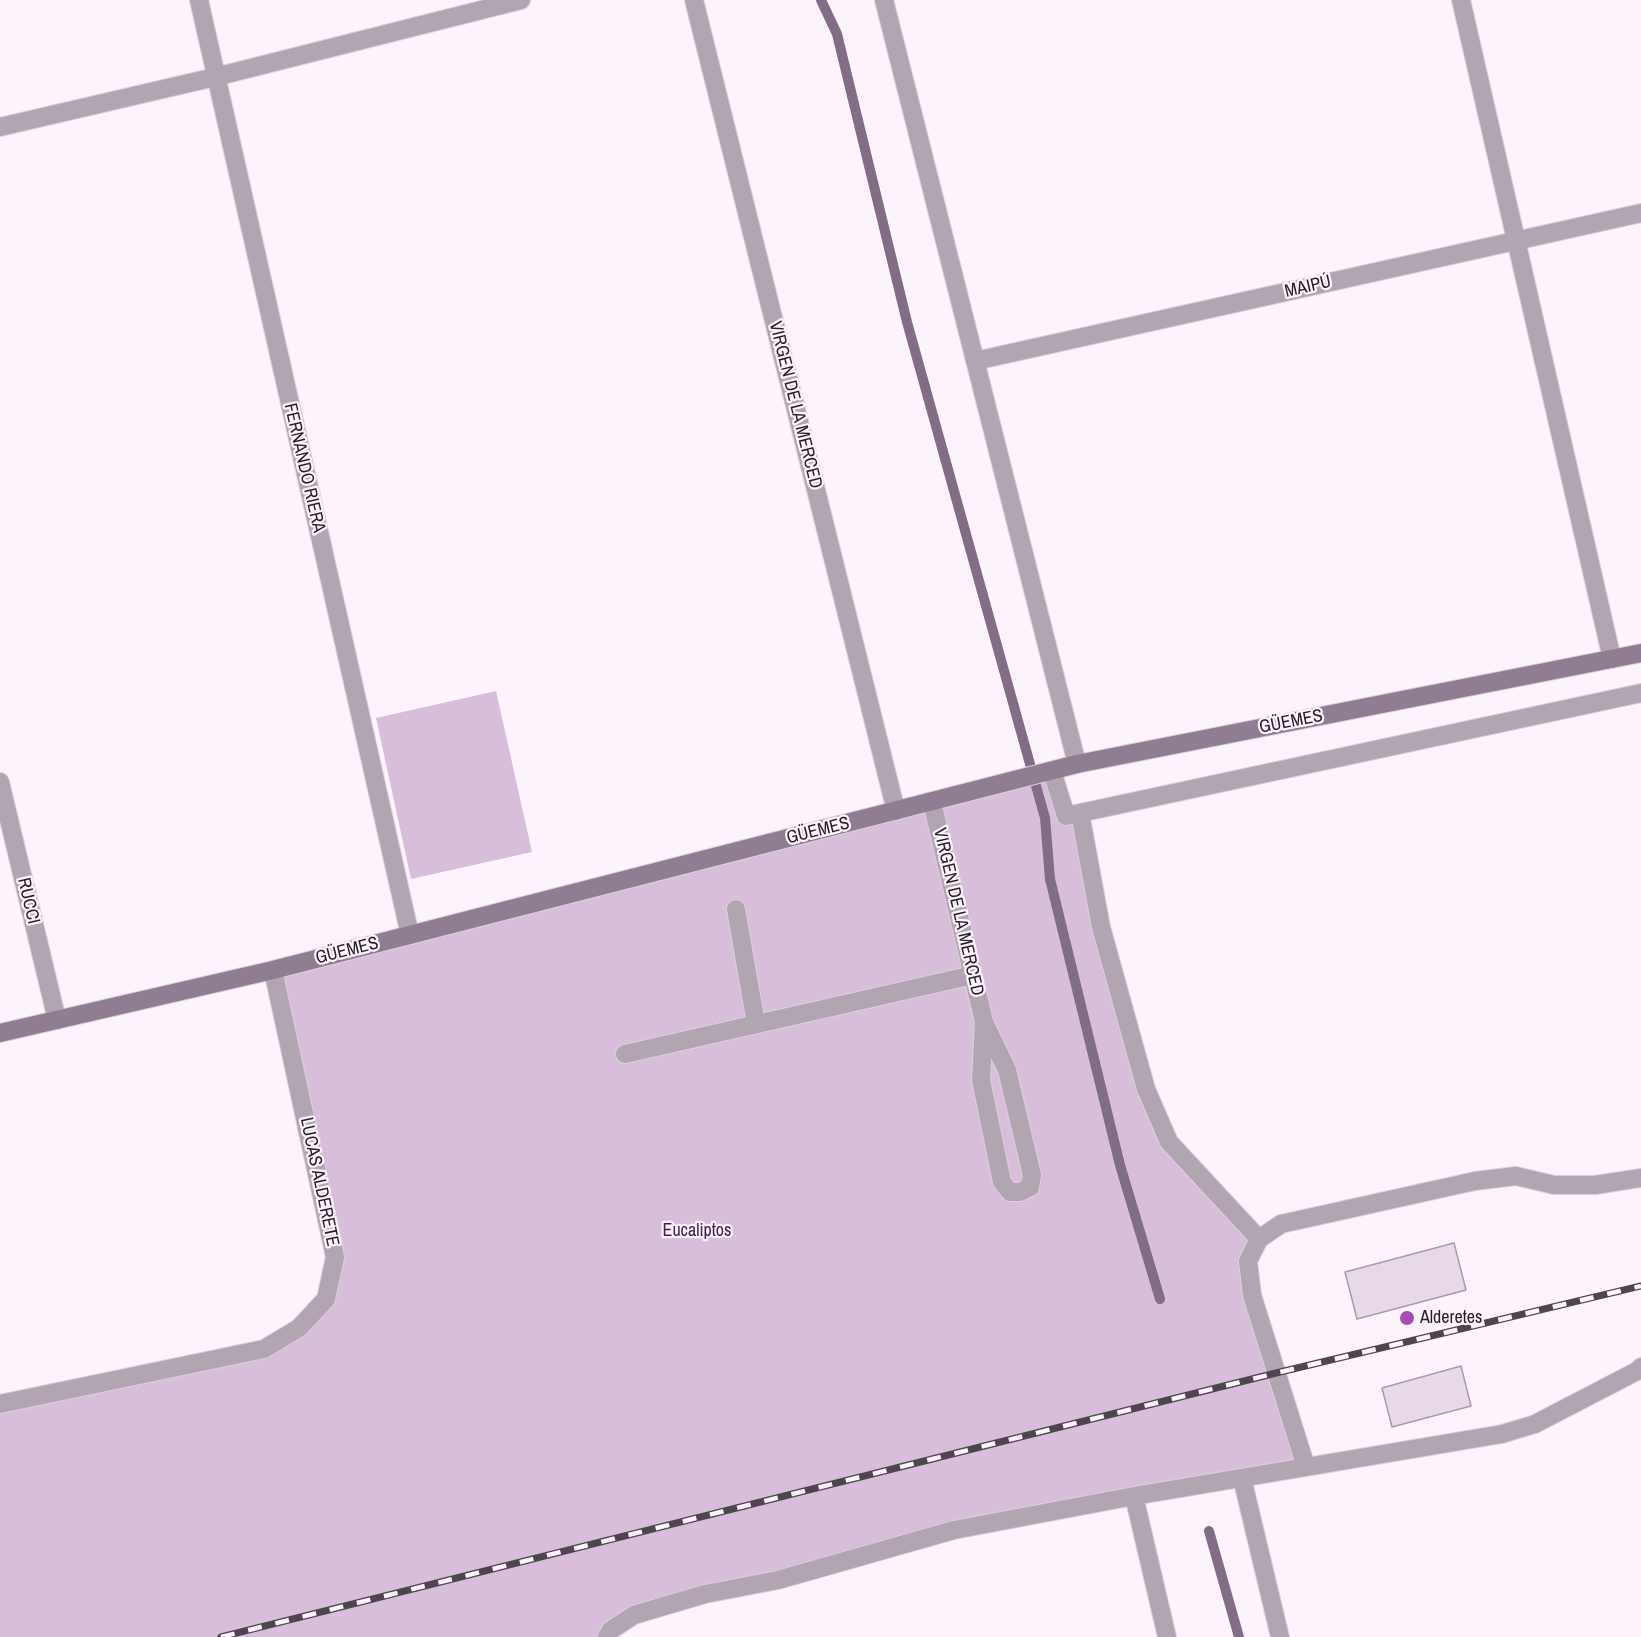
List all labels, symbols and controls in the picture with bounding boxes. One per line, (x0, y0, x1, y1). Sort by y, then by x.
street label: MAIPÚ (1283, 271, 1333, 303)
street label: VIRGEN DE LA MERCED (764, 319, 826, 491)
street label: FERNANDO RIERA (279, 401, 329, 535)
street label: GÜEMES (1258, 705, 1324, 739)
street label: GÜEMES (784, 813, 852, 849)
street label: VIRGEN DE LA MERCED (928, 826, 988, 998)
street label: RUCCI (12, 876, 44, 926)
street label: GÜEMES (313, 933, 381, 969)
street label: LUCAS ALDERETE (295, 1116, 343, 1248)
park label: Eucaliptos (663, 1220, 731, 1242)
place label: Alderetes (1420, 1307, 1482, 1329)
marker: Alderetes (1398, 1309, 1416, 1327)

